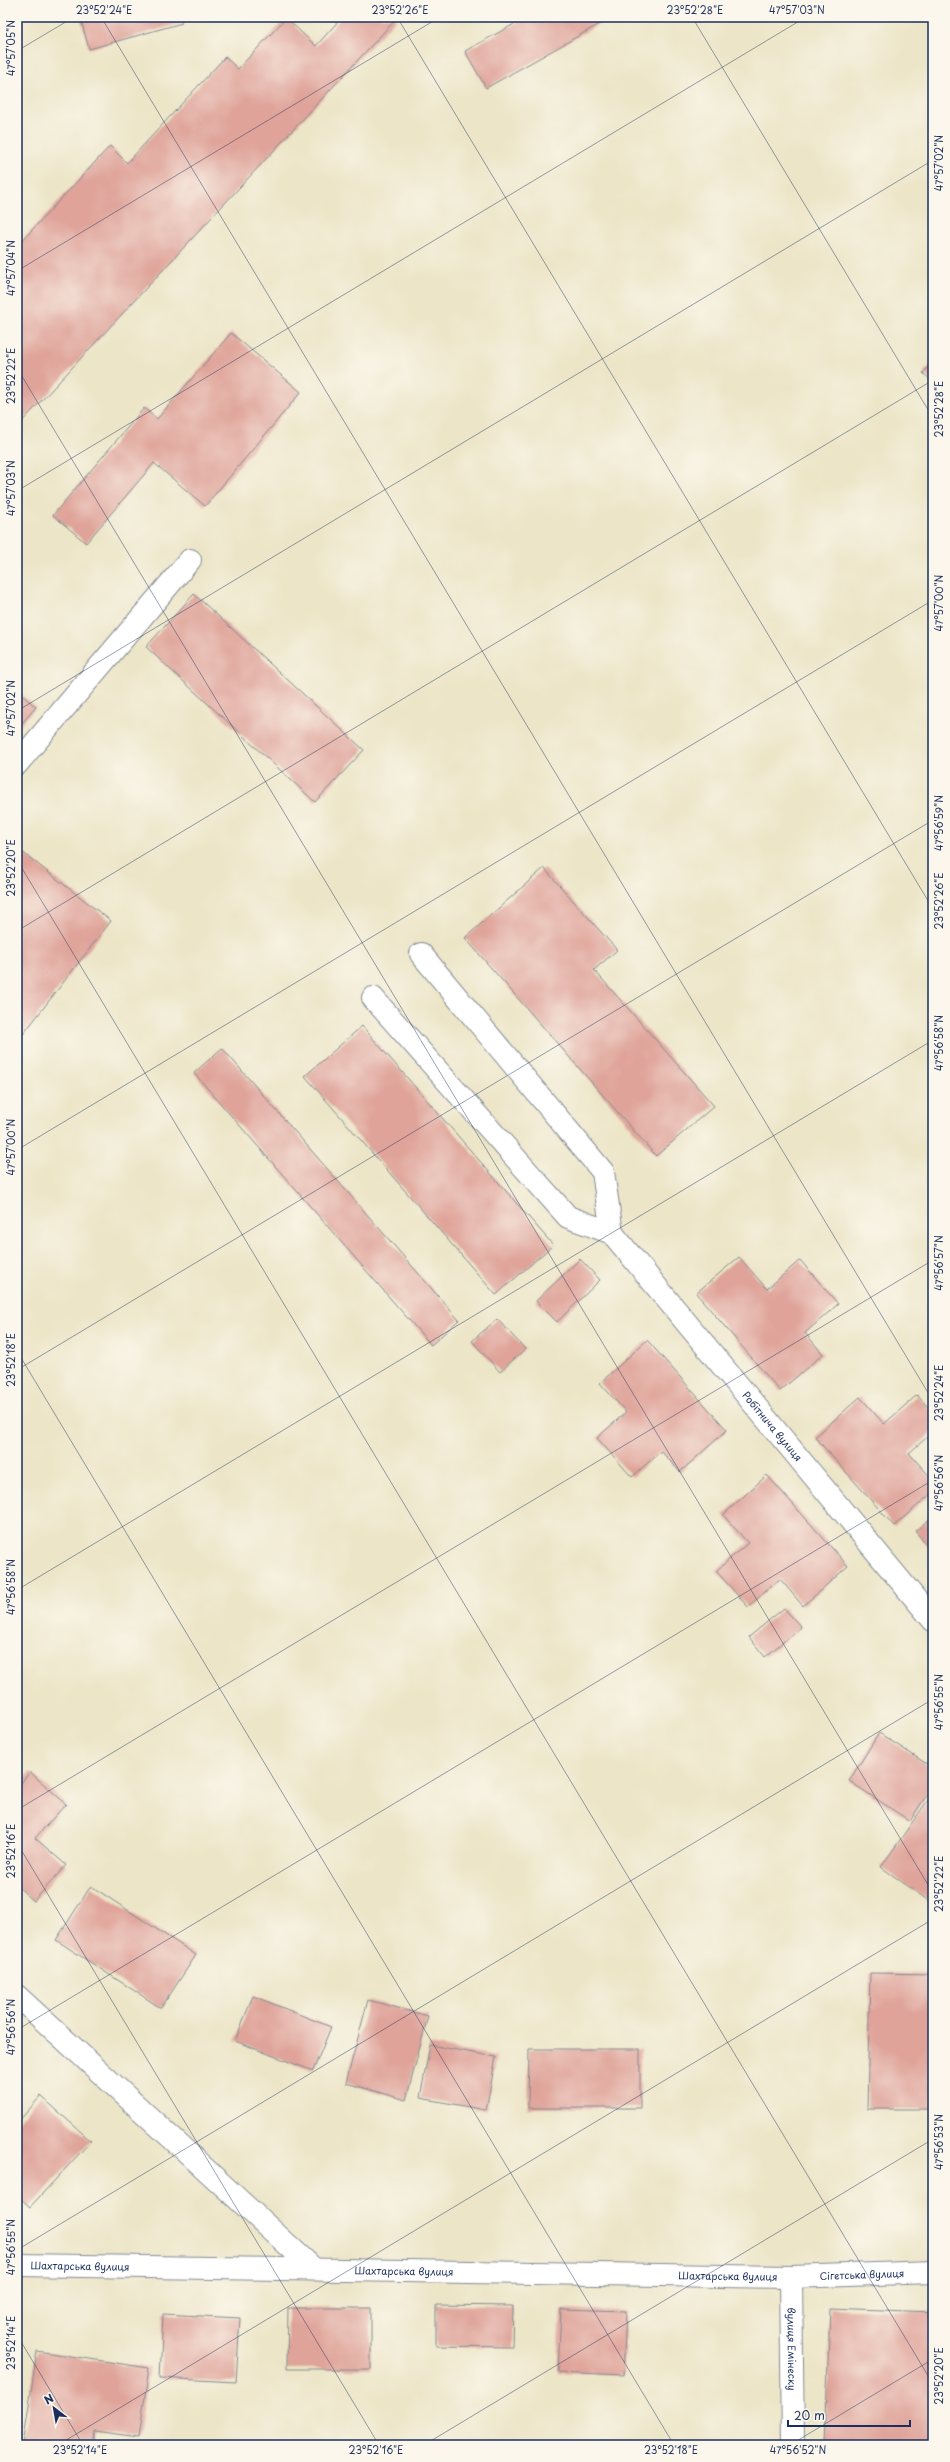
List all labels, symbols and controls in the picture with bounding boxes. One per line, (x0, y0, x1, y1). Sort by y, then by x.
text: 23°52'24"E (76, 2, 132, 17)
text: 23°52'26"E (372, 2, 428, 17)
text: 23°52'28"E (667, 2, 723, 17)
text: 47°57'03"N (769, 2, 825, 17)
text: 47°57'05"N (3, 20, 18, 76)
text: 47°57'02"N (931, 135, 946, 191)
text: 47°57'04"N (3, 240, 18, 296)
text: 23°52'22"E (3, 348, 18, 404)
text: 23°52'28"E (931, 381, 946, 437)
text: 47°57'03"N (3, 460, 18, 516)
text: 47°57'00"N (931, 574, 946, 631)
text: 47°57'02"N (3, 680, 18, 736)
text: 47°56'59"N (931, 795, 946, 851)
text: 23°52'20"E (3, 839, 18, 897)
text: 23°52'26"E (931, 873, 946, 929)
text: 47°56'58"N (931, 1015, 946, 1071)
text: 47°57'00"N (3, 1118, 18, 1175)
text: 47°56'57"N (931, 1235, 946, 1291)
text: 23°52'18"E (3, 1333, 18, 1387)
text: 23°52'24"E (931, 1365, 946, 1421)
street label: Робітнича вулиця (739, 1388, 806, 1464)
text: 47°56'56"N (931, 1454, 946, 1511)
text: 47°56'58"N (3, 1559, 18, 1615)
text: 47°56'55"N (931, 1674, 946, 1730)
text: 23°52'16"E (3, 1824, 18, 1878)
text: 23°52'22"E (931, 1856, 946, 1912)
text: 47°56'56"N (3, 1998, 18, 2055)
text: 47°56'53"N (931, 2114, 946, 2170)
text: 47°56'55"N (3, 2219, 18, 2275)
street label: Шахтарська вулиця (30, 2257, 130, 2274)
street label: Шахтарська вулиця (354, 2262, 454, 2279)
street label: Сігетська вулиця (819, 2265, 904, 2283)
street label: Шахтарська вулиця (678, 2267, 778, 2284)
street label: вулиця Емінеску (784, 2307, 800, 2391)
text: 23°52'14"E (3, 2316, 18, 2370)
text: 23°52'20"E (931, 2347, 946, 2405)
north arrow (34, 2388, 74, 2428)
text: N (40, 2389, 57, 2409)
scale bar (788, 2402, 910, 2428)
text: 20 m (794, 2406, 825, 2424)
text: 23°52'14"E (53, 2442, 107, 2457)
text: 23°52'16"E (349, 2442, 403, 2457)
text: 23°52'18"E (644, 2442, 698, 2457)
text: 47°56'52"N (770, 2442, 826, 2457)

